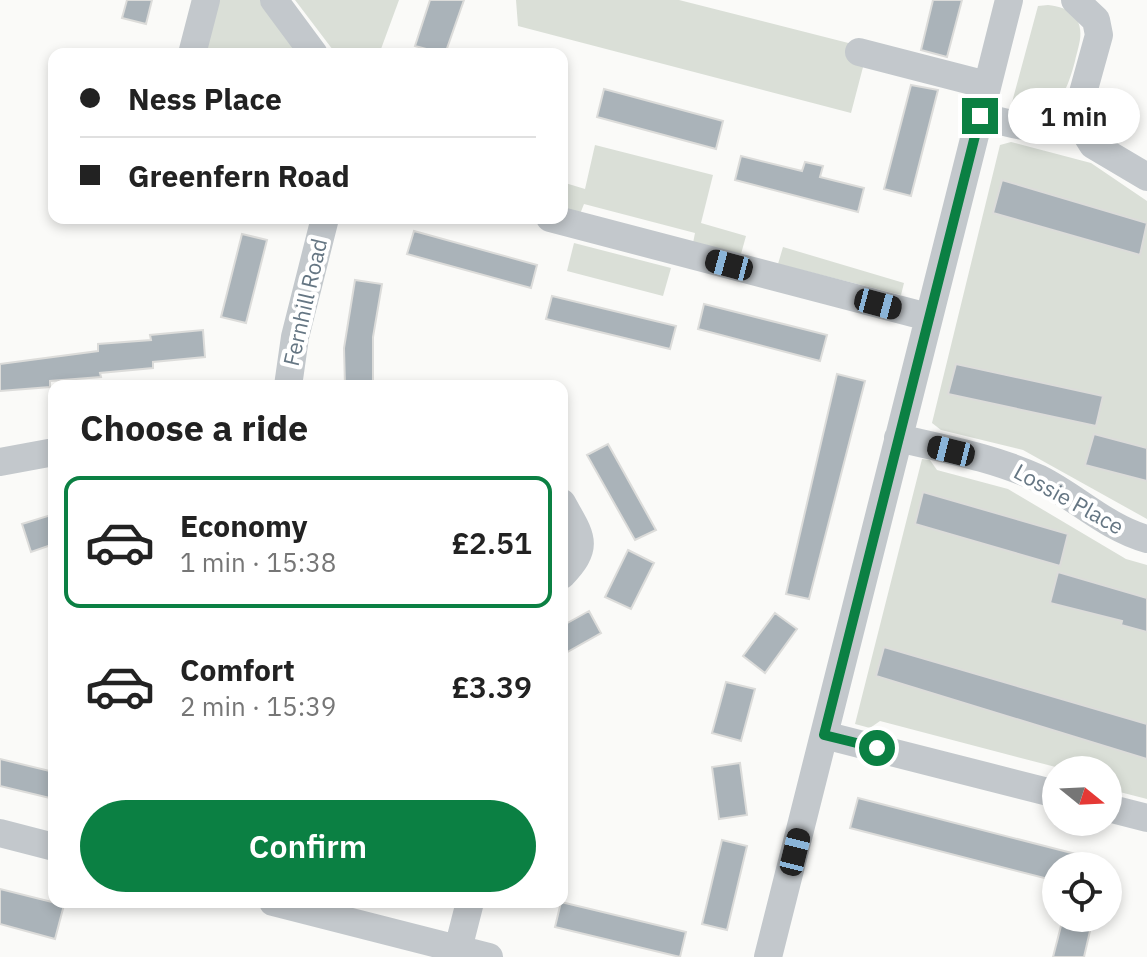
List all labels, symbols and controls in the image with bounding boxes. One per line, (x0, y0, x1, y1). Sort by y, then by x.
text: Ness Place (128, 79, 282, 118)
callout: 1 min (1008, 88, 1140, 144)
route end (962, 98, 998, 134)
text: 1 min (1040, 99, 1108, 133)
text: Greenfern Road (128, 156, 350, 195)
street label: Fernhill Road (276, 235, 333, 368)
car (703, 247, 755, 283)
car (852, 286, 904, 322)
text: Choose a ride (80, 404, 308, 451)
car (925, 434, 977, 468)
street label: Lossie Place (1009, 456, 1129, 541)
icon: car (84, 506, 156, 578)
text: Economy (180, 506, 308, 545)
text: £2.51 (451, 523, 532, 562)
text: 1 min · 15:38 (180, 545, 336, 579)
icon: car (84, 650, 156, 722)
text: Comfort (180, 650, 295, 689)
text: £3.39 (451, 667, 532, 706)
text: 2 min · 15:39 (180, 689, 336, 723)
route start (859, 730, 895, 766)
north arrow (1042, 756, 1122, 836)
map controls (1042, 756, 1122, 932)
button: Confirm (80, 800, 536, 892)
car (778, 826, 812, 878)
button: locate (1042, 852, 1122, 932)

